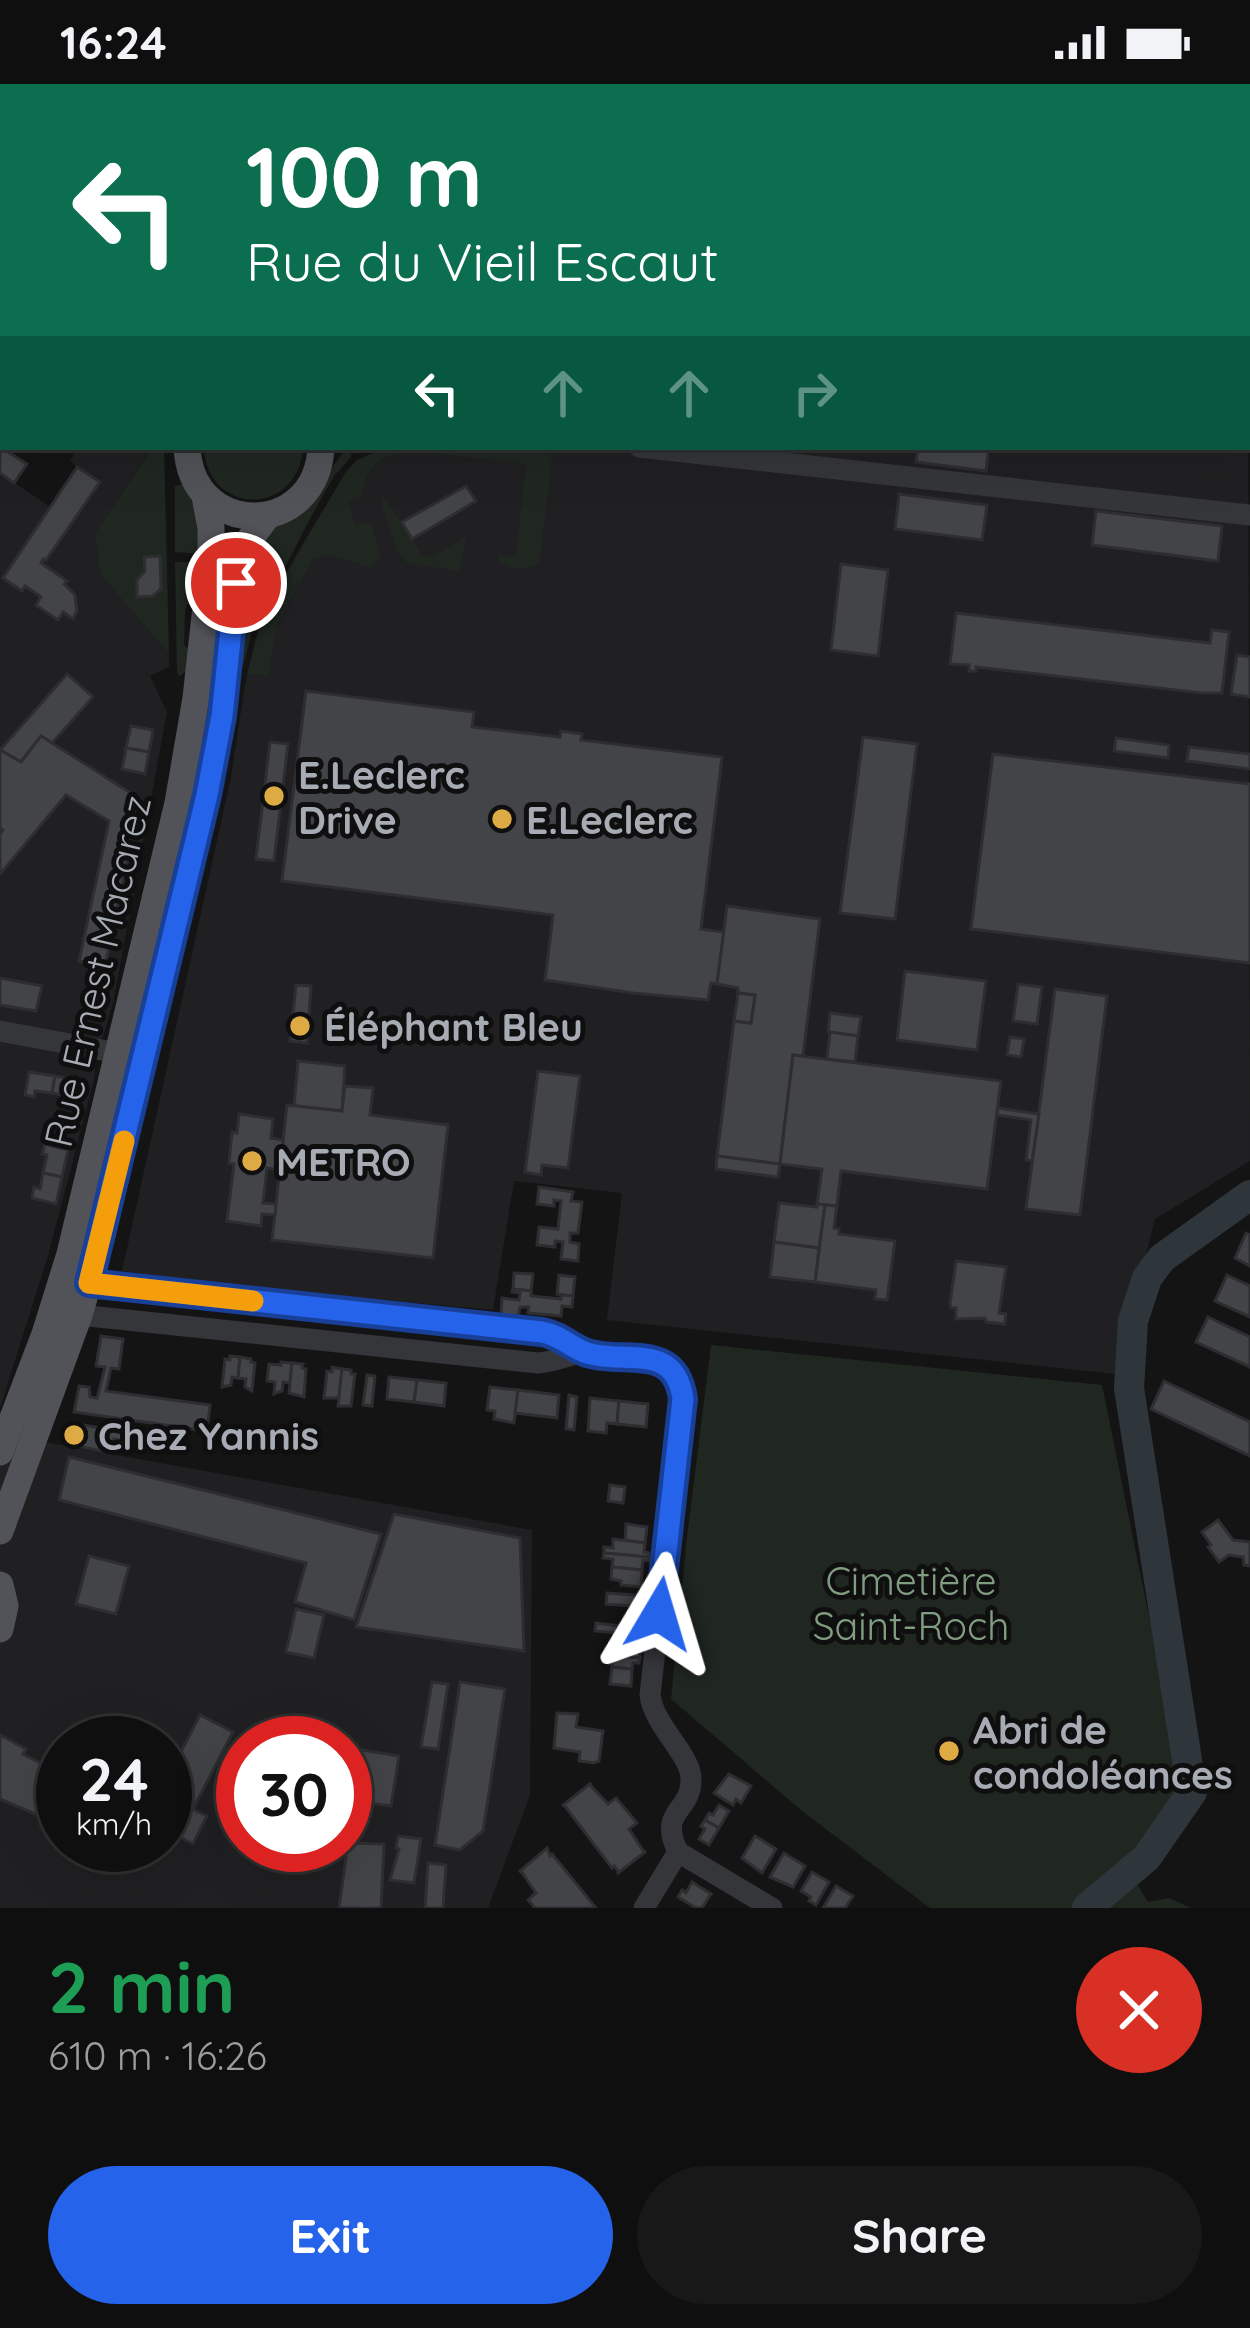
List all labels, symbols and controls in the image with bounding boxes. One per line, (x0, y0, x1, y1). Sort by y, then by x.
text: 16:24 (60, 14, 167, 70)
text: 100 m (246, 123, 483, 228)
icon: left (48, 132, 204, 288)
text: Rue du Vieil Escaut (246, 227, 719, 295)
icon: left (404, 360, 470, 426)
icon: ahead (530, 360, 596, 426)
icon: ahead (656, 360, 722, 426)
icon: right (782, 360, 848, 426)
pin (185, 532, 287, 634)
icon: arrive (203, 550, 269, 616)
place label: E.Leclerc Drive (298, 750, 465, 844)
marker: E.Leclerc Drive (261, 783, 287, 809)
street label: Rue Ernest Macarez (33, 791, 161, 1151)
place label: E.Leclerc (526, 795, 693, 844)
marker: E.Leclerc (489, 806, 515, 832)
place label: Éléphant Bleu (324, 1002, 583, 1051)
marker: Éléphant Bleu (287, 1013, 313, 1039)
place label: METRO (276, 1137, 411, 1186)
marker: METRO (239, 1148, 265, 1174)
place label: Chez Yannis (98, 1411, 319, 1460)
marker: Chez Yannis (61, 1422, 87, 1448)
position arrow (596, 1551, 722, 1677)
park label: Cimetière Saint-Roch (813, 1556, 1009, 1650)
place label: Abri de condoléances (973, 1705, 1233, 1799)
speed limit sign: 30 (216, 1716, 372, 1872)
marker: Abri de condoléances (936, 1738, 962, 1764)
text: 24 (79, 1741, 149, 1816)
text: km/h (76, 1805, 152, 1843)
text: 2 min (48, 1941, 235, 2031)
button: close (1076, 1947, 1202, 2073)
text: 610 m · 16:26 (48, 2031, 267, 2080)
button: Exit (48, 2166, 613, 2304)
button: Share (637, 2166, 1202, 2304)

